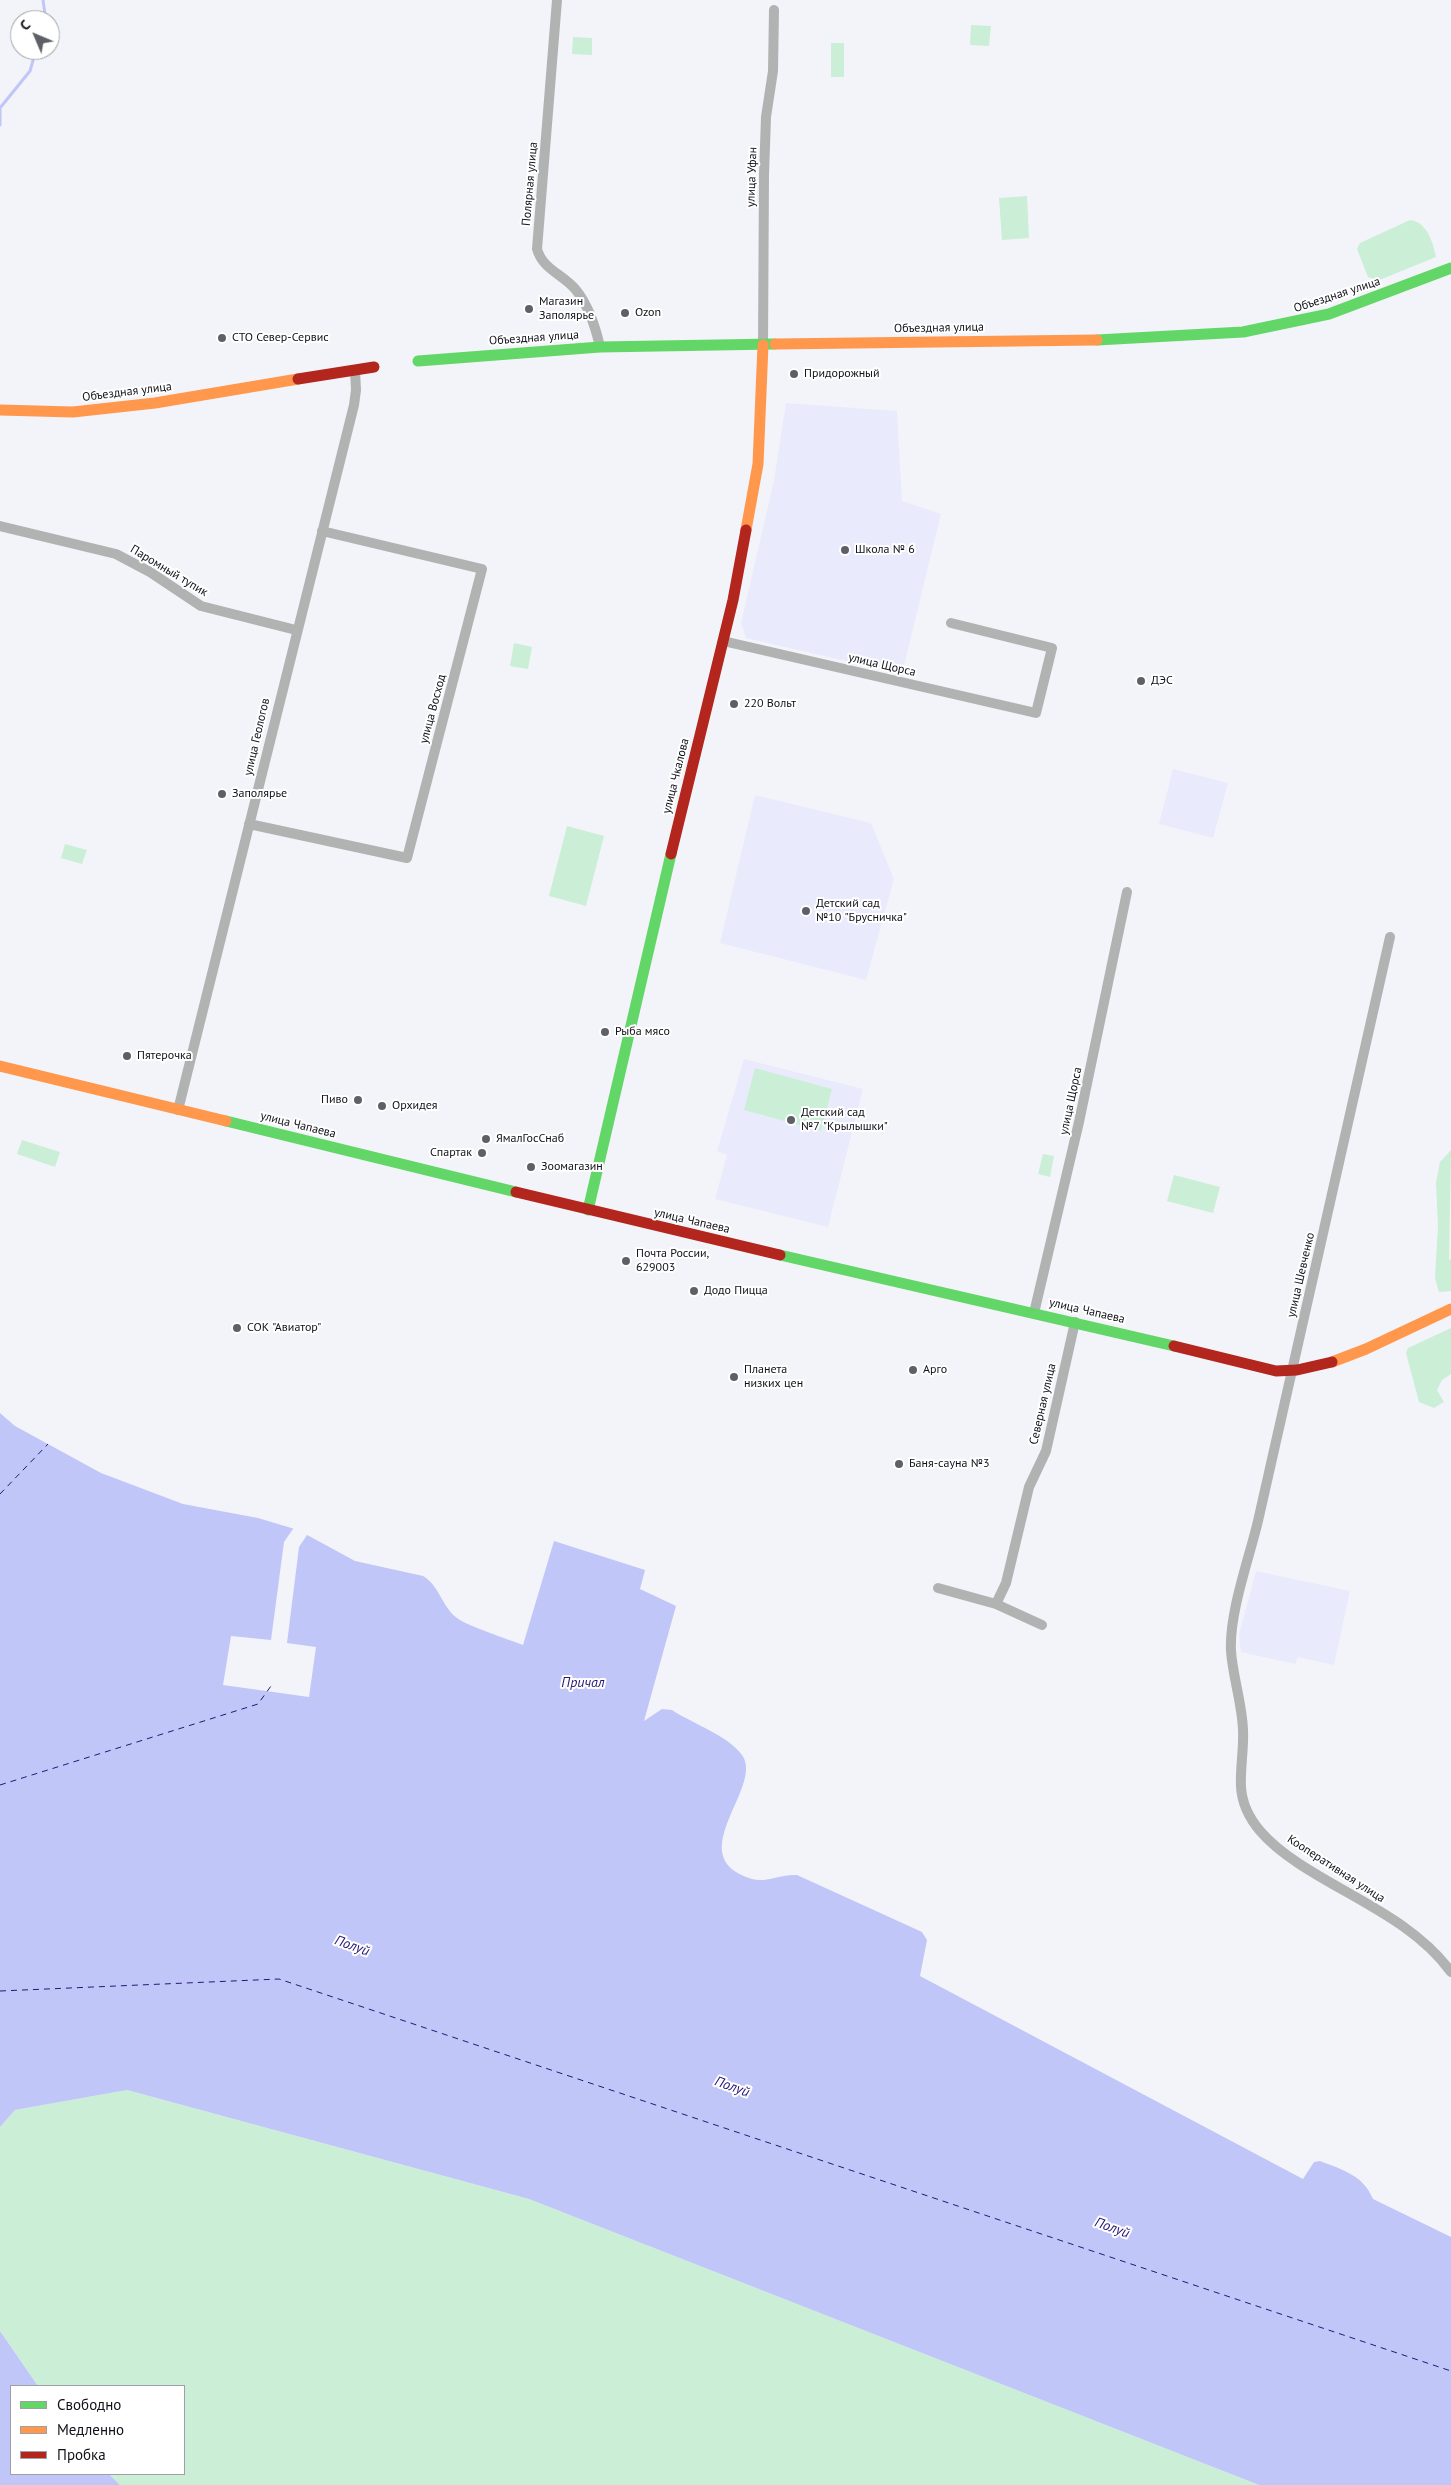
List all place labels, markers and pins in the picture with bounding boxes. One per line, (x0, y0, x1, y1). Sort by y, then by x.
place label: Магазин Заполярье (539, 295, 594, 323)
marker: Магазин Заполярье (523, 303, 535, 315)
place label: Ozon (635, 306, 661, 320)
marker: Ozon (619, 307, 631, 319)
place label: СТО Север-Сервис (232, 331, 329, 345)
marker: СТО Север-Сервис (216, 332, 228, 344)
place label: Придорожный (804, 367, 880, 381)
marker: Придорожный (788, 368, 800, 380)
place label: Школа № 6 (855, 543, 915, 557)
marker: Школа № 6 (839, 544, 851, 556)
place label: ДЭС (1151, 674, 1173, 688)
marker: ДЭС (1135, 675, 1147, 687)
place label: 220 Вольт (744, 697, 796, 711)
marker: 220 Вольт (728, 698, 740, 710)
place label: Заполярье (232, 787, 287, 801)
marker: Заполярье (216, 788, 228, 800)
place label: Детский сад №10 "Брусничка" (816, 897, 907, 925)
marker: Детский сад №10 "Брусничка" (800, 905, 812, 917)
place label: Рыба мясо (615, 1025, 670, 1039)
marker: Рыба мясо (599, 1026, 611, 1038)
place label: Пятерочка (137, 1049, 192, 1063)
marker: Пятерочка (121, 1050, 133, 1062)
place label: Пиво (321, 1093, 348, 1107)
marker: Пиво (352, 1094, 364, 1106)
place label: Орхидея (392, 1099, 437, 1113)
marker: Орхидея (376, 1100, 388, 1112)
place label: Детский сад №7 "Крылышки" (801, 1106, 888, 1134)
marker: Детский сад №7 "Крылышки" (785, 1114, 797, 1126)
place label: ЯмалГосСнаб (496, 1132, 564, 1146)
marker: ЯмалГосСнаб (480, 1133, 492, 1145)
place label: Спартак (430, 1146, 472, 1160)
marker: Спартак (476, 1147, 488, 1159)
place label: Зоомагазин (541, 1160, 603, 1174)
marker: Зоомагазин (525, 1161, 537, 1173)
place label: Почта России, 629003 (636, 1247, 709, 1275)
marker: Почта России, 629003 (620, 1255, 632, 1267)
place label: Додо Пицца (704, 1284, 768, 1298)
marker: Додо Пицца (688, 1285, 700, 1297)
place label: СОК "Авиатор" (247, 1321, 321, 1335)
marker: СОК "Авиатор" (231, 1322, 243, 1334)
place label: Планета низких цен (744, 1363, 803, 1391)
place label: Арго (923, 1363, 947, 1377)
marker: Арго (907, 1364, 919, 1376)
marker: Планета низких цен (728, 1371, 740, 1383)
place label: Баня-сауна №3 (909, 1457, 989, 1471)
marker: Баня-сауна №3 (893, 1458, 905, 1470)

